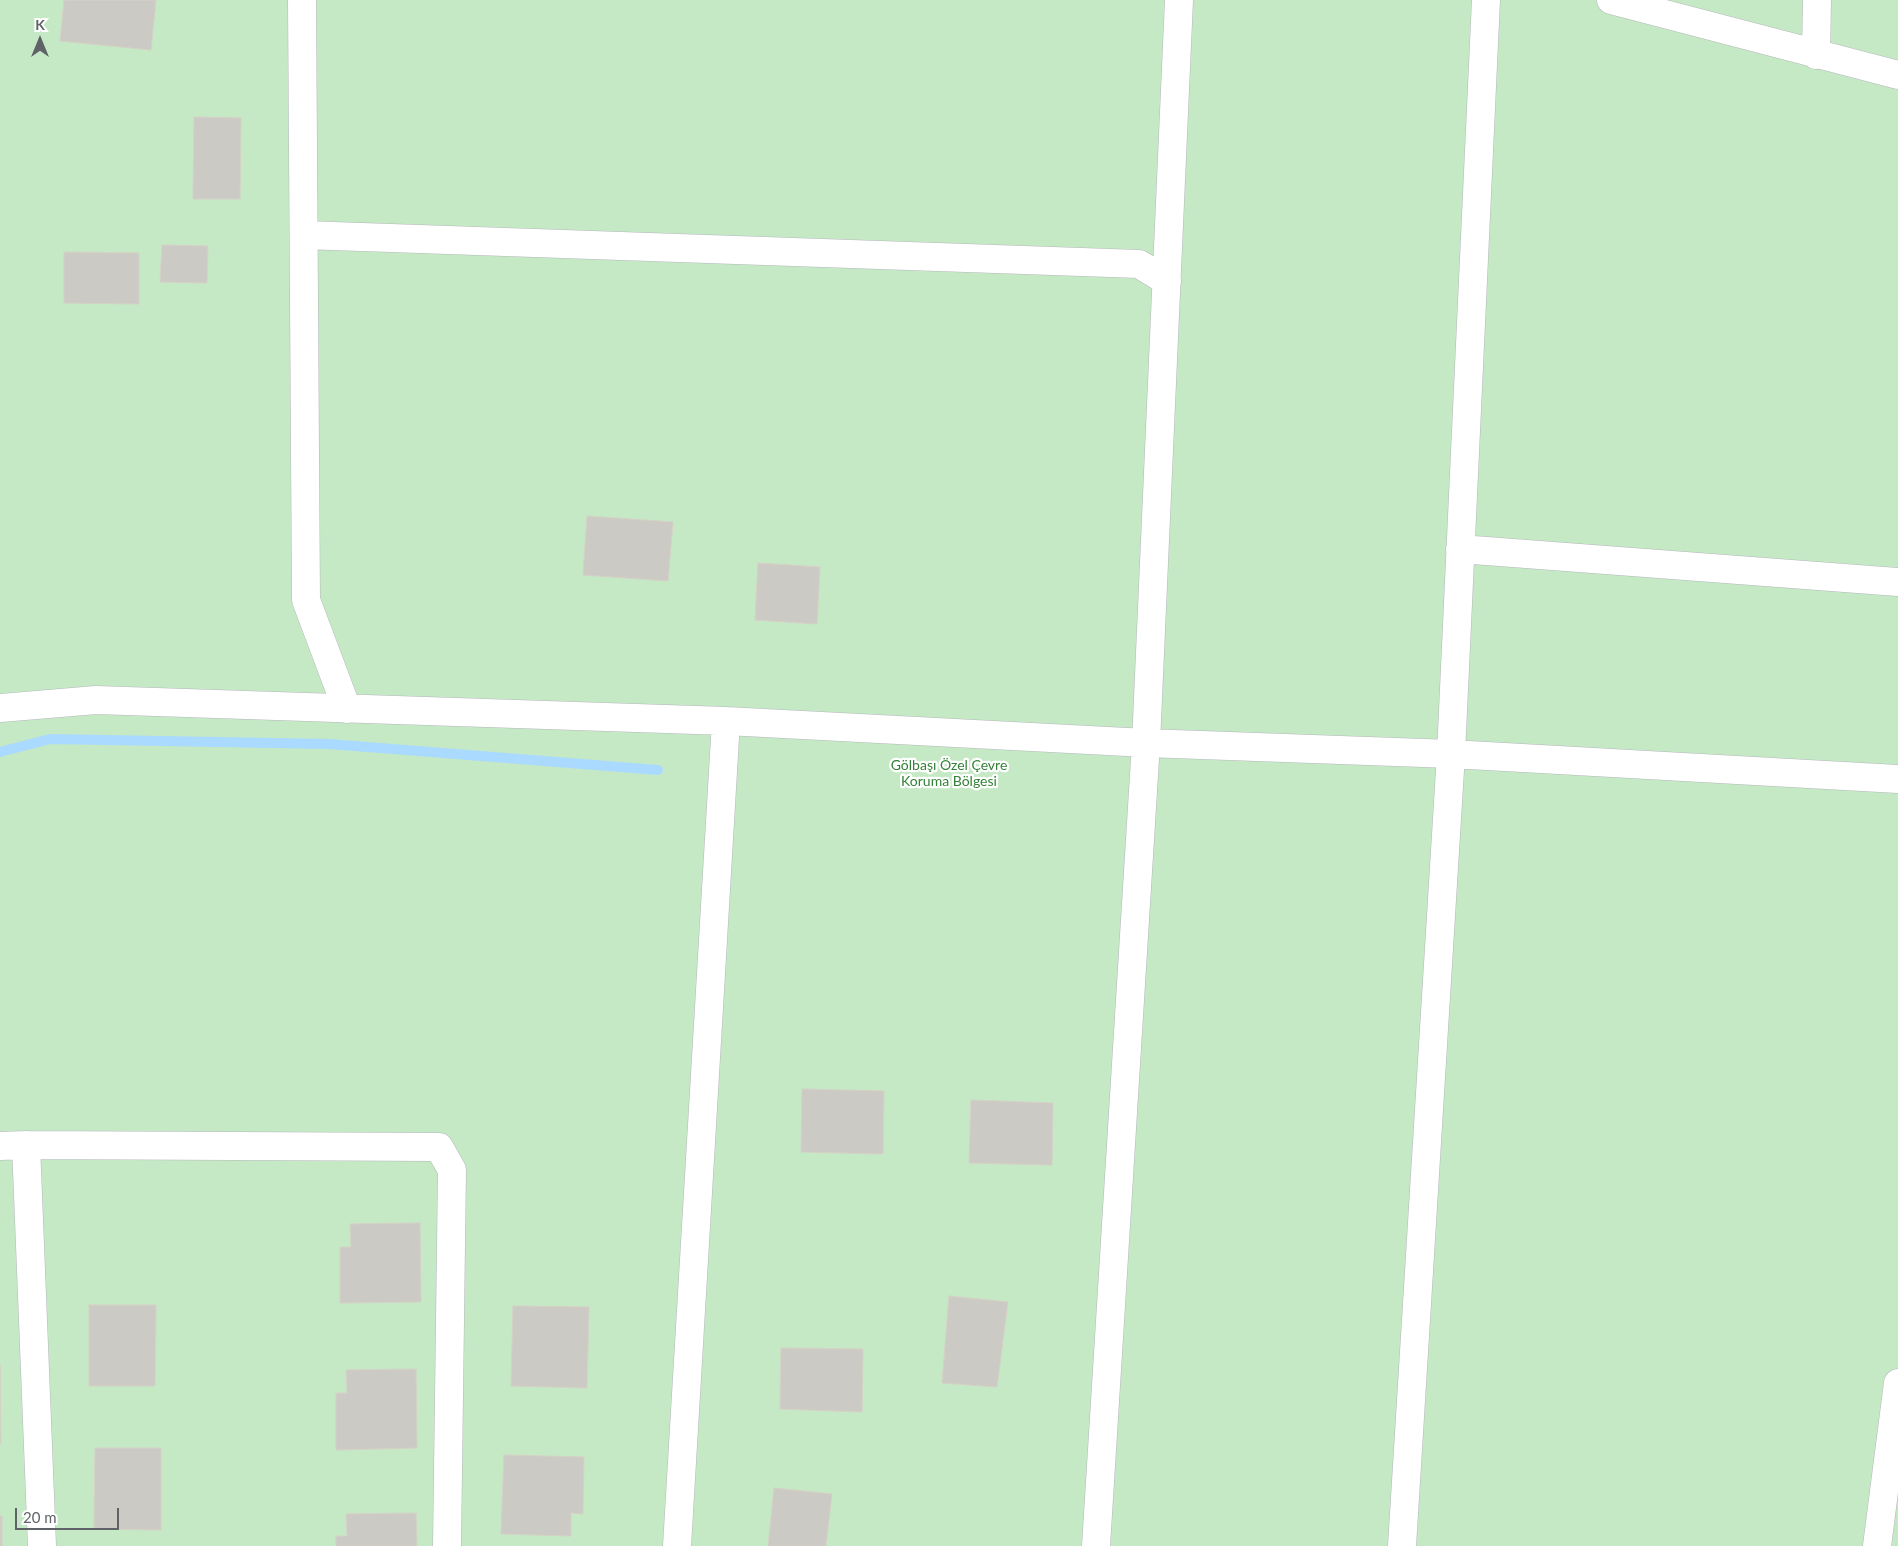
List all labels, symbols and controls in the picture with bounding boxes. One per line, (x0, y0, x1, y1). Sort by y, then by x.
north arrow (15, 15, 65, 65)
text: K (35, 16, 45, 33)
park label: Gölbaşı Özel Çevre Koruma Bölgesi (891, 757, 1007, 790)
scale bar (18, 1498, 121, 1530)
text: 20 m (23, 1508, 57, 1526)

